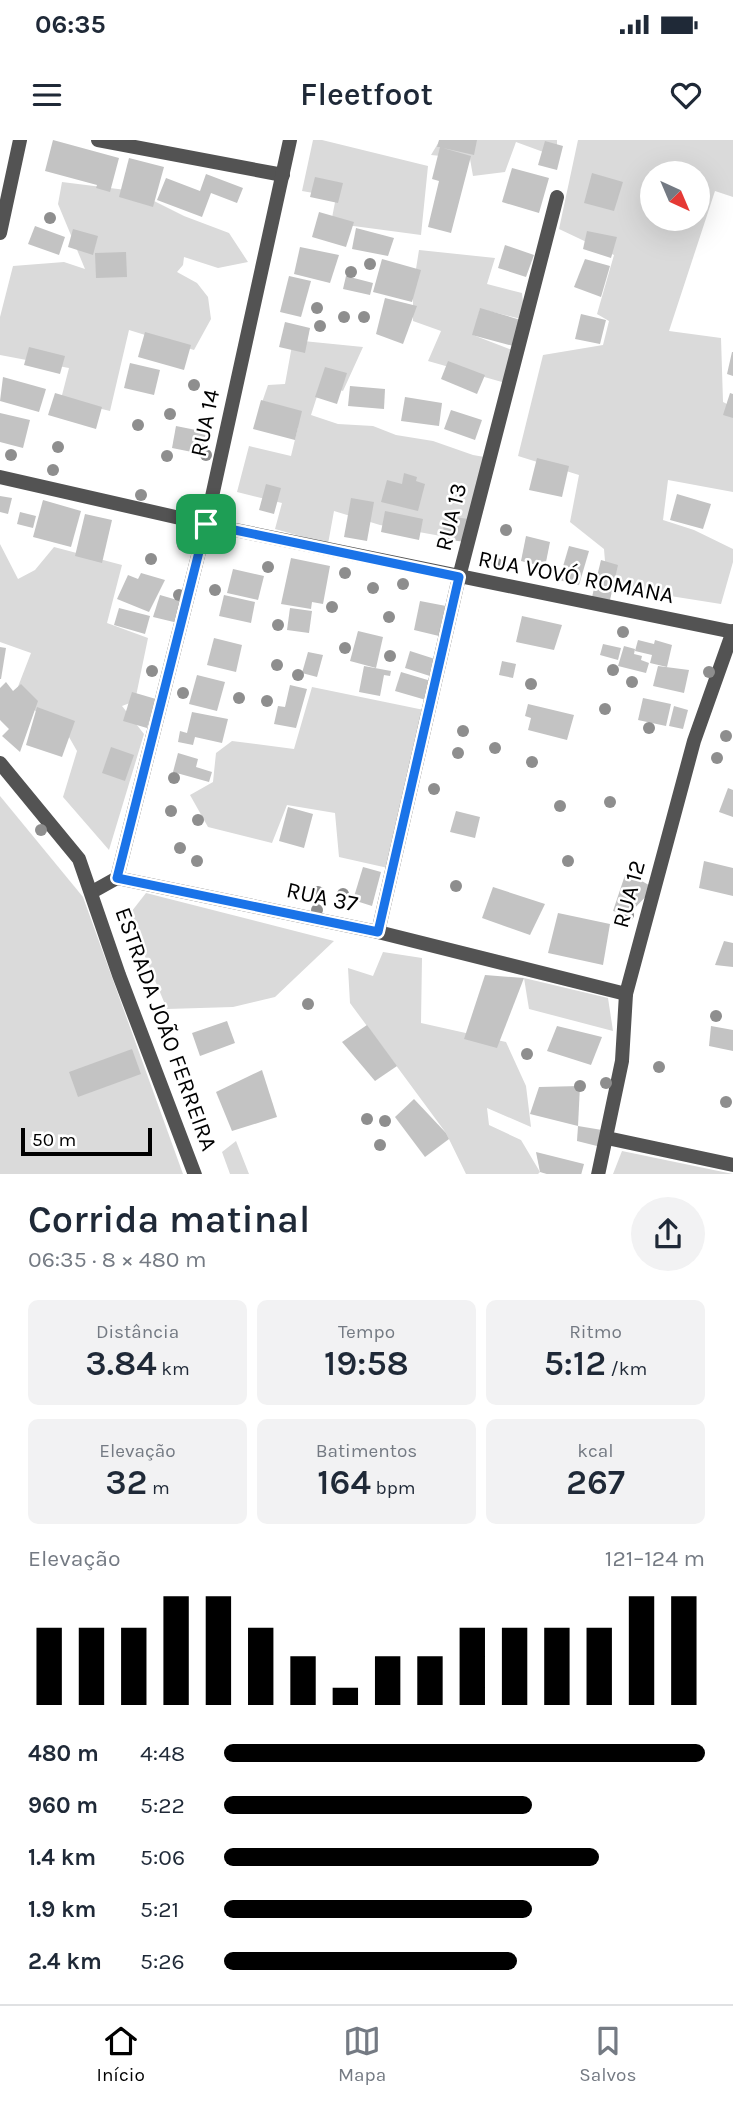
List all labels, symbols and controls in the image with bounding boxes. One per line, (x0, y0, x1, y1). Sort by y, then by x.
text: 06:35 (35, 9, 106, 40)
icon: menu (28, 76, 66, 114)
text: Fleetfoot (300, 76, 433, 113)
icon: heart (667, 76, 705, 114)
north arrow (640, 161, 710, 231)
map controls (640, 161, 710, 231)
street label: RUA 14 (185, 387, 225, 459)
street label: RUA 13 (430, 480, 472, 554)
pin (176, 494, 236, 554)
icon: arrive (187, 505, 225, 543)
street label: RUA VOVÓ ROMANA (476, 545, 676, 609)
street label: RUA 12 (607, 857, 651, 931)
street label: RUA 37 (284, 876, 360, 918)
street label: ESTRADA JOÃO FERREIRA (109, 904, 223, 1154)
scale bar (21, 1126, 152, 1157)
text: 50 m (32, 1129, 76, 1151)
text: Corrida matinal (28, 1197, 310, 1242)
button: share (631, 1197, 705, 1271)
text: 06:35 · 8 × 480 m (28, 1246, 206, 1273)
text: Distância (96, 1321, 179, 1343)
text: Tempo (338, 1321, 395, 1343)
text: Ritmo (569, 1321, 622, 1343)
text: 3.84 (85, 1343, 157, 1384)
text: 19:58 (324, 1343, 409, 1384)
text: 5:12 (544, 1343, 606, 1384)
text: km (157, 1358, 190, 1380)
text: /km (606, 1358, 647, 1380)
text: Elevação (99, 1440, 176, 1462)
text: Batimentos (316, 1440, 417, 1462)
text: kcal (577, 1440, 614, 1462)
text: 32 (105, 1462, 148, 1503)
text: 164 (317, 1462, 371, 1503)
text: 267 (566, 1462, 625, 1503)
text: m (148, 1477, 170, 1499)
text: bpm (371, 1477, 416, 1499)
text: Elevação (28, 1545, 121, 1572)
text: 121–124 m (605, 1545, 705, 1572)
text: 480 m (28, 1740, 99, 1767)
text: 4:48 (140, 1740, 185, 1767)
text: 960 m (28, 1792, 98, 1819)
text: 5:22 (140, 1792, 185, 1819)
text: 1.4 km (28, 1844, 96, 1871)
text: 5:06 (140, 1844, 185, 1871)
text: 1.9 km (28, 1896, 96, 1923)
text: 5:21 (140, 1896, 179, 1923)
text: 2.4 km (28, 1948, 102, 1975)
text: 5:26 (140, 1948, 185, 1975)
tab: Início (97, 2022, 145, 2086)
tab: Mapa (338, 2022, 386, 2086)
tab: Salvos (579, 2022, 636, 2086)

